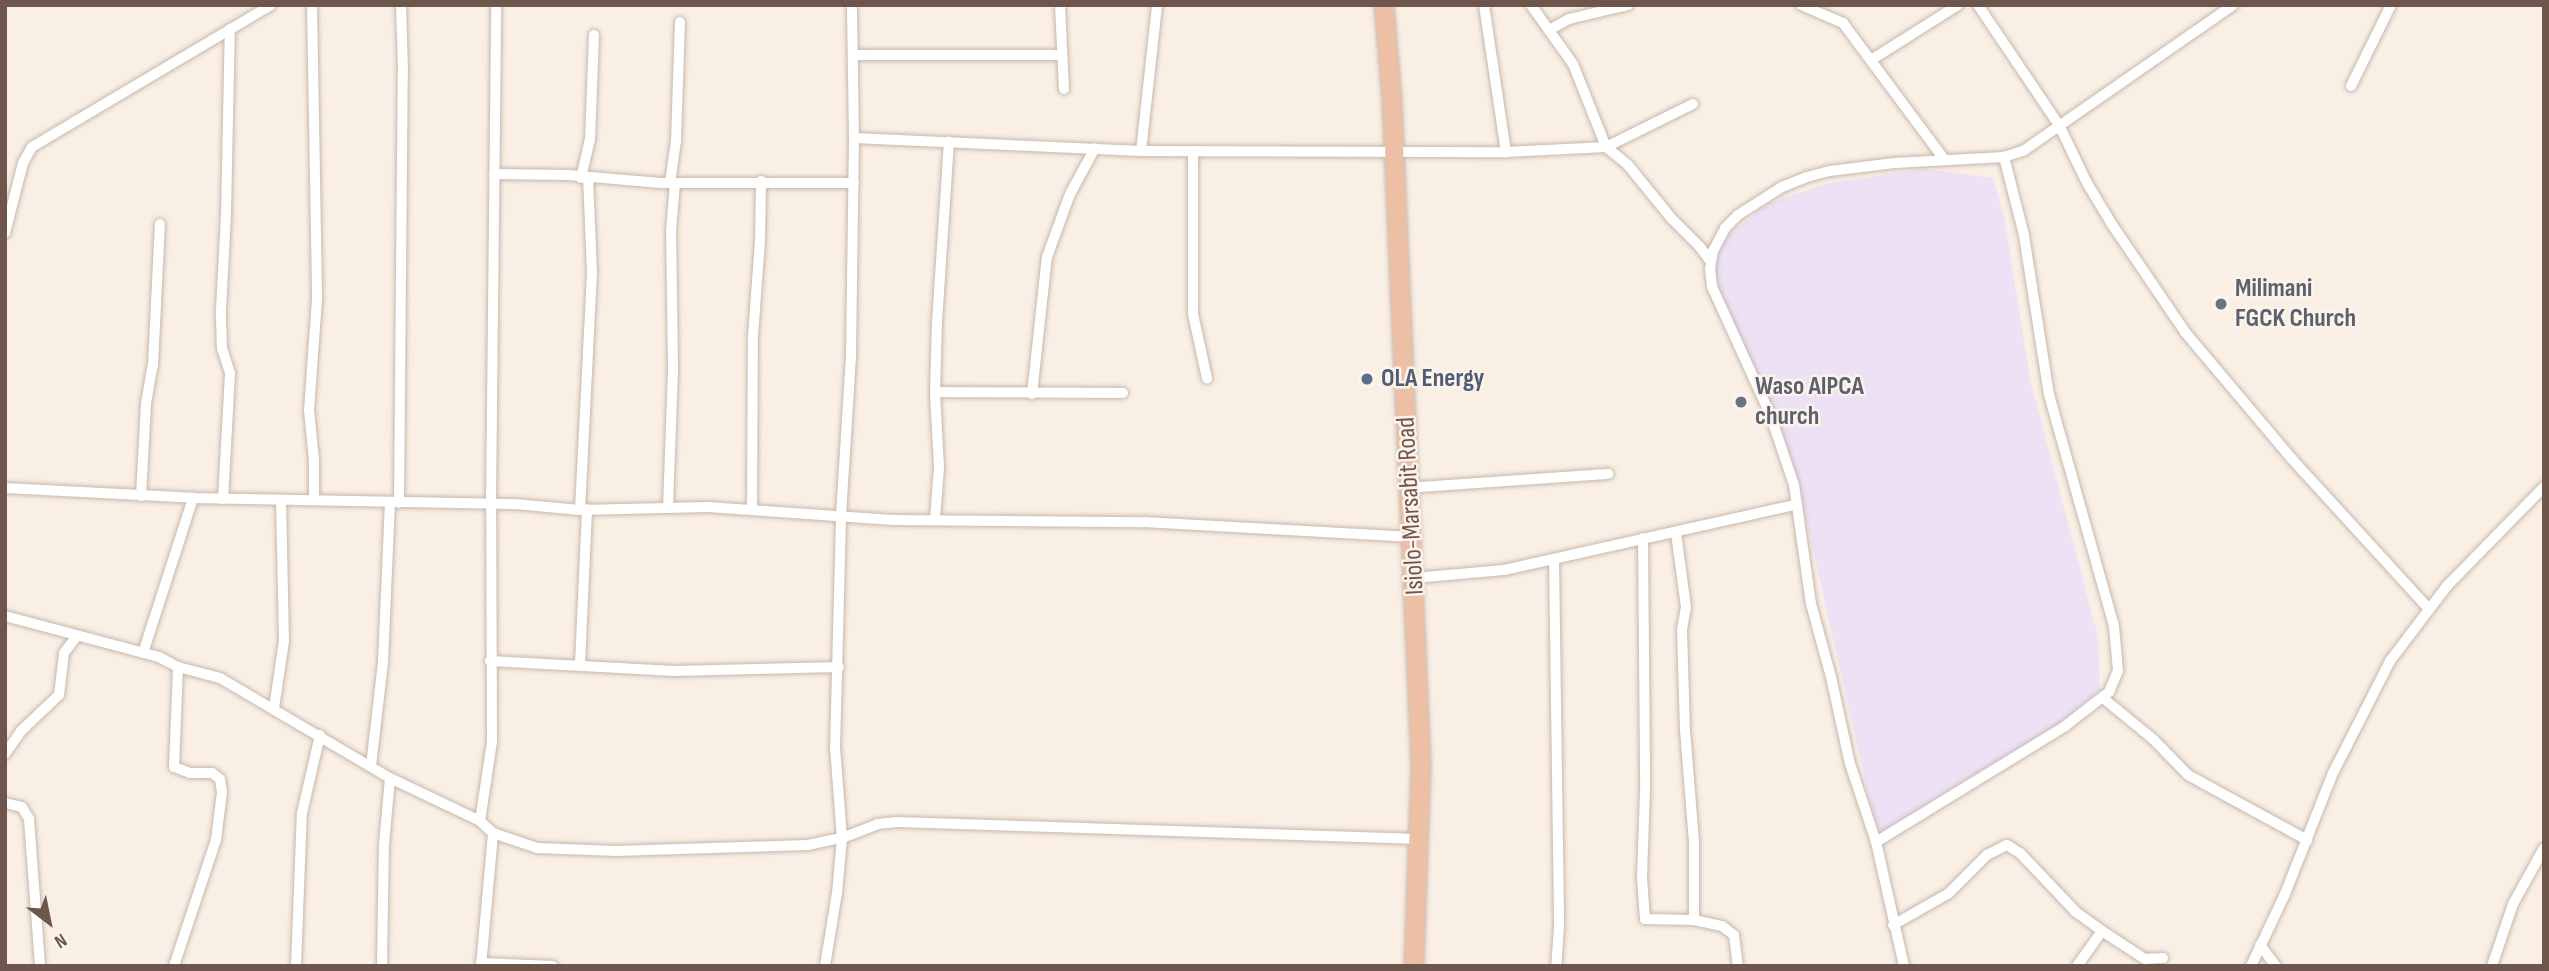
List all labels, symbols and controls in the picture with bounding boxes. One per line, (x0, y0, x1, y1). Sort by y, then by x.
place label: Milimani FGCK Church (2235, 273, 2356, 334)
marker: Milimani FGCK Church (2213, 296, 2229, 312)
place label: OLA Energy (1381, 363, 1484, 395)
marker: OLA Energy (1359, 371, 1375, 387)
place label: Waso AIPCA church (1755, 371, 1864, 432)
marker: Waso AIPCA church (1733, 394, 1749, 410)
street label: Isiolo-Marsabit Road (1391, 416, 1431, 596)
north arrow (14, 887, 84, 957)
text: N (50, 928, 71, 953)

